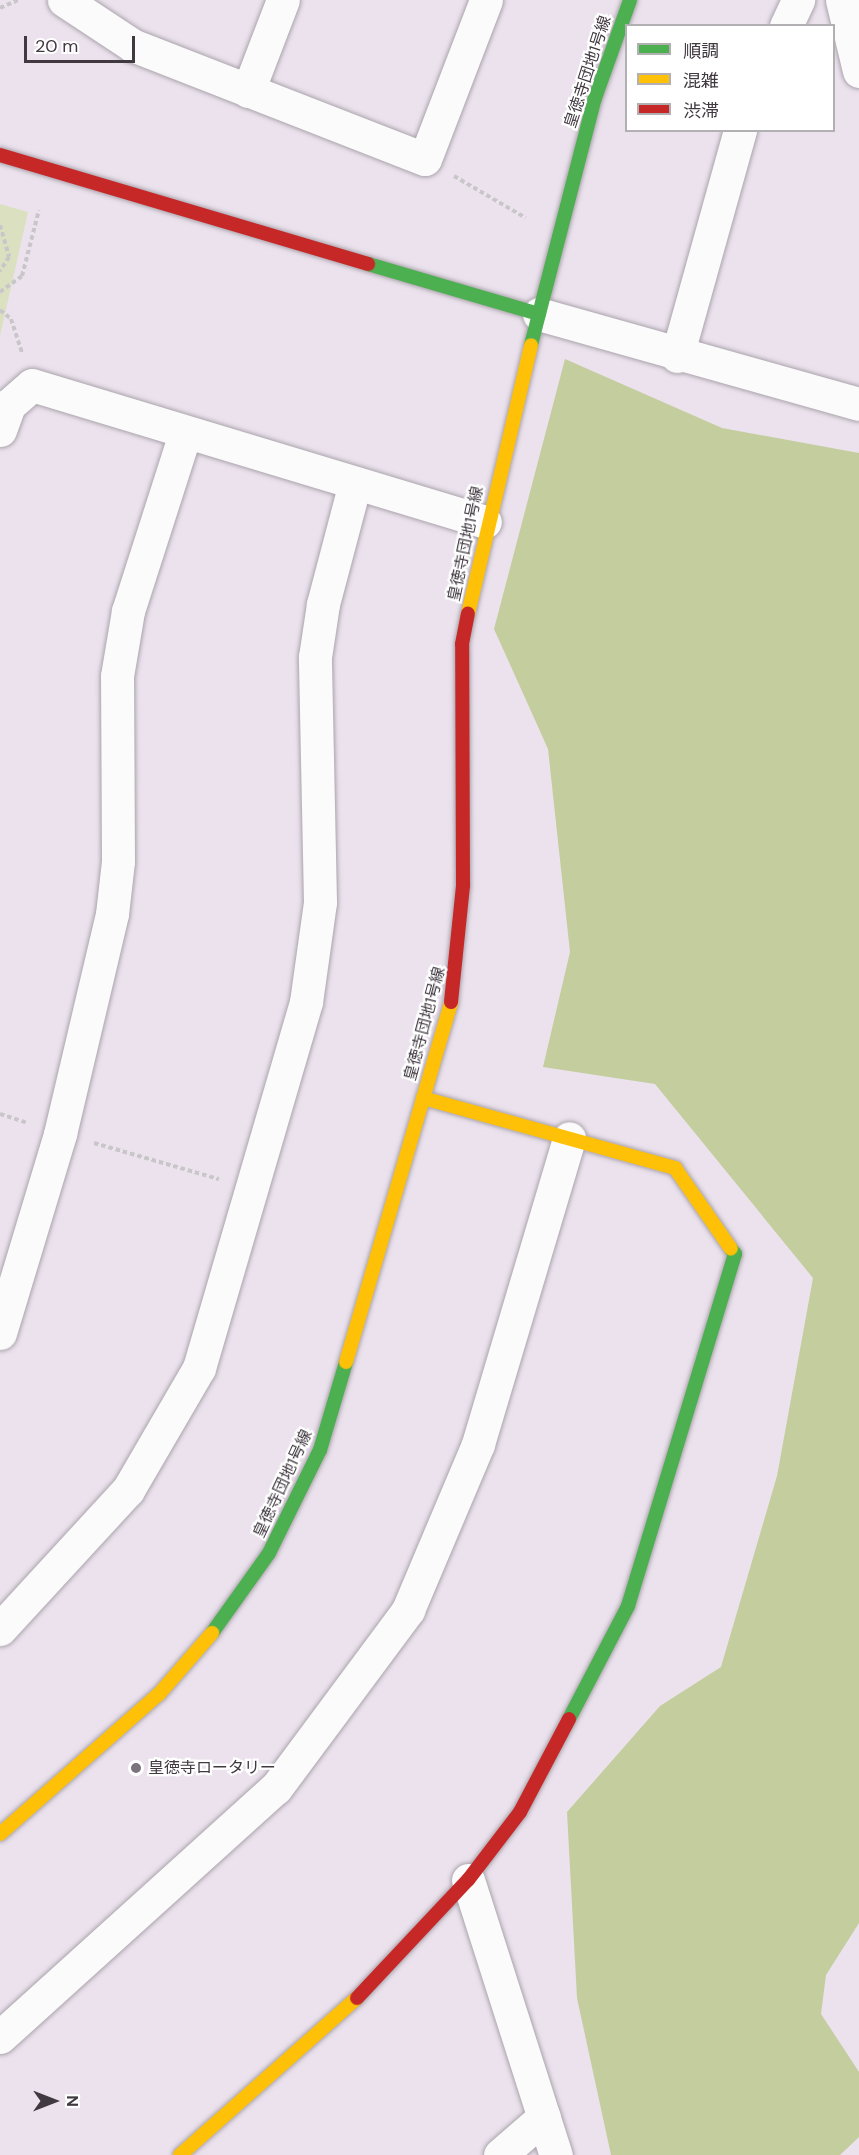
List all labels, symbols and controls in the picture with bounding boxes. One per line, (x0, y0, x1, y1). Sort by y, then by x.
street label: 皇徳寺団地1号線 (561, 13, 615, 131)
scale bar (27, 24, 138, 62)
legend (625, 24, 835, 132)
text: 20 m (35, 34, 78, 58)
text: 順調 (683, 39, 719, 63)
text: 混雑 (683, 69, 719, 93)
text: 渋滞 (683, 99, 719, 123)
street label: 皇徳寺団地1号線 (444, 485, 488, 603)
street label: 皇徳寺団地1号線 (401, 965, 449, 1083)
street label: 皇徳寺団地1号線 (250, 1427, 316, 1541)
place label: 皇徳寺ロータリー (148, 1758, 276, 1778)
marker: 皇徳寺ロータリー (129, 1761, 143, 1775)
north arrow (24, 2071, 84, 2131)
text: N (62, 2095, 83, 2107)

